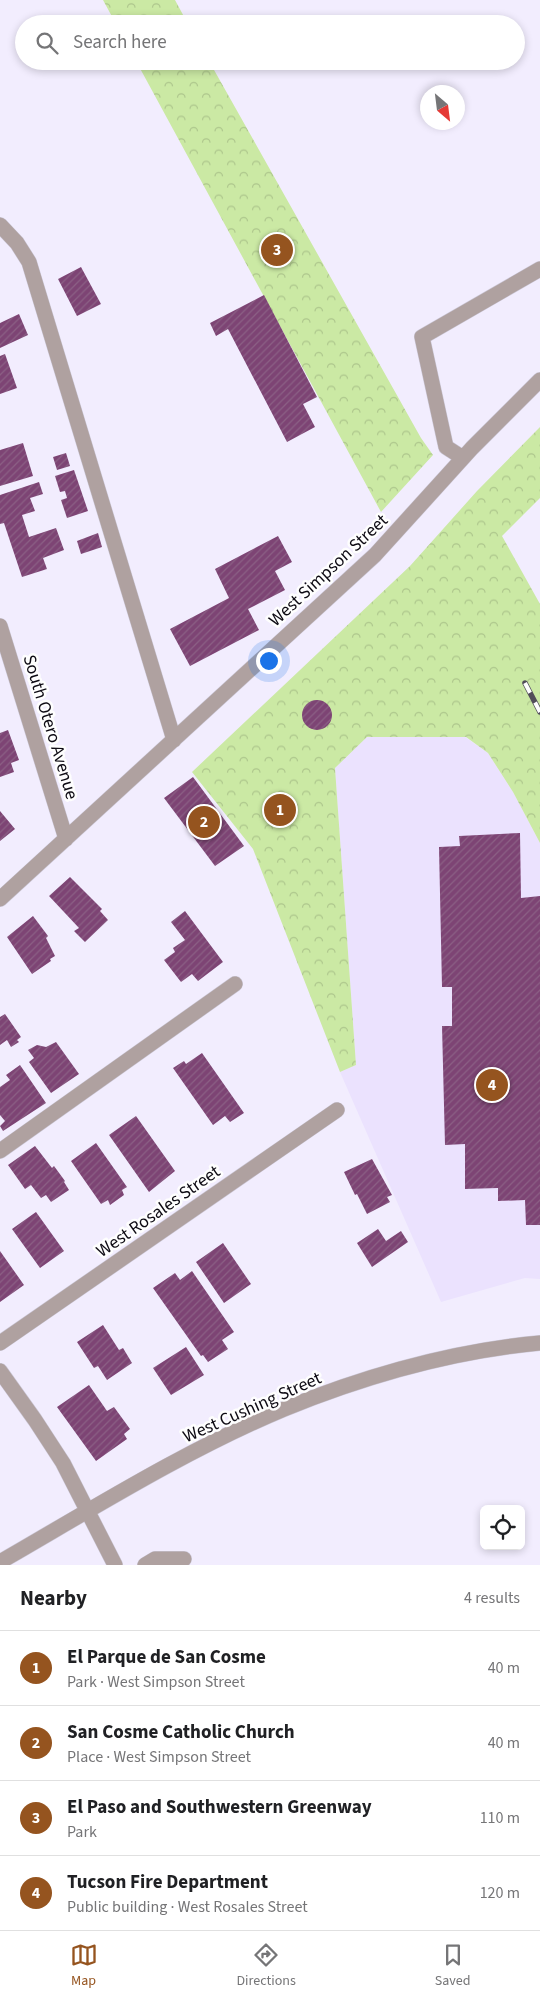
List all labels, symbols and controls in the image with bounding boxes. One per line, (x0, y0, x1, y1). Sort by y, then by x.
search box (15, 15, 525, 70)
icon: search (33, 29, 61, 57)
text: Search here (73, 29, 167, 56)
north arrow (420, 85, 465, 130)
pin: 3 (261, 231, 293, 269)
street label: West Simpson Street (263, 508, 393, 632)
your location (256, 648, 282, 674)
street label: South Otero Avenue (17, 652, 84, 803)
pin: 1 (264, 791, 296, 829)
pin: 2 (188, 803, 220, 841)
pin: 4 (476, 1066, 508, 1104)
street label: West Rosales Street (91, 1159, 225, 1264)
street label: West Cushing Street (179, 1366, 325, 1449)
map controls (480, 1505, 525, 1550)
button: locate (480, 1505, 525, 1550)
text: Nearby (20, 1583, 87, 1613)
text: 4 results (464, 1587, 520, 1609)
text: El Parque de San Cosme (67, 1644, 266, 1671)
text: 1 (32, 1657, 40, 1679)
text: 40 m (488, 1657, 520, 1679)
text: Park · West Simpson Street (67, 1671, 245, 1693)
text: San Cosme Catholic Church (67, 1719, 295, 1746)
text: 2 (32, 1732, 40, 1754)
text: 40 m (488, 1732, 520, 1754)
text: Place · West Simpson Street (67, 1746, 251, 1768)
text: El Paso and Southwestern Greenway (67, 1794, 372, 1821)
text: 3 (32, 1807, 40, 1829)
text: 110 m (480, 1807, 520, 1829)
text: Park (67, 1821, 97, 1843)
text: Tucson Fire Department (67, 1869, 268, 1896)
text: 4 (32, 1882, 40, 1904)
text: 120 m (480, 1882, 520, 1904)
text: Public building · West Rosales Street (67, 1896, 308, 1918)
tab: Map (70, 1941, 98, 1991)
tab: Directions (237, 1941, 296, 1991)
tab: Saved (435, 1941, 470, 1991)

